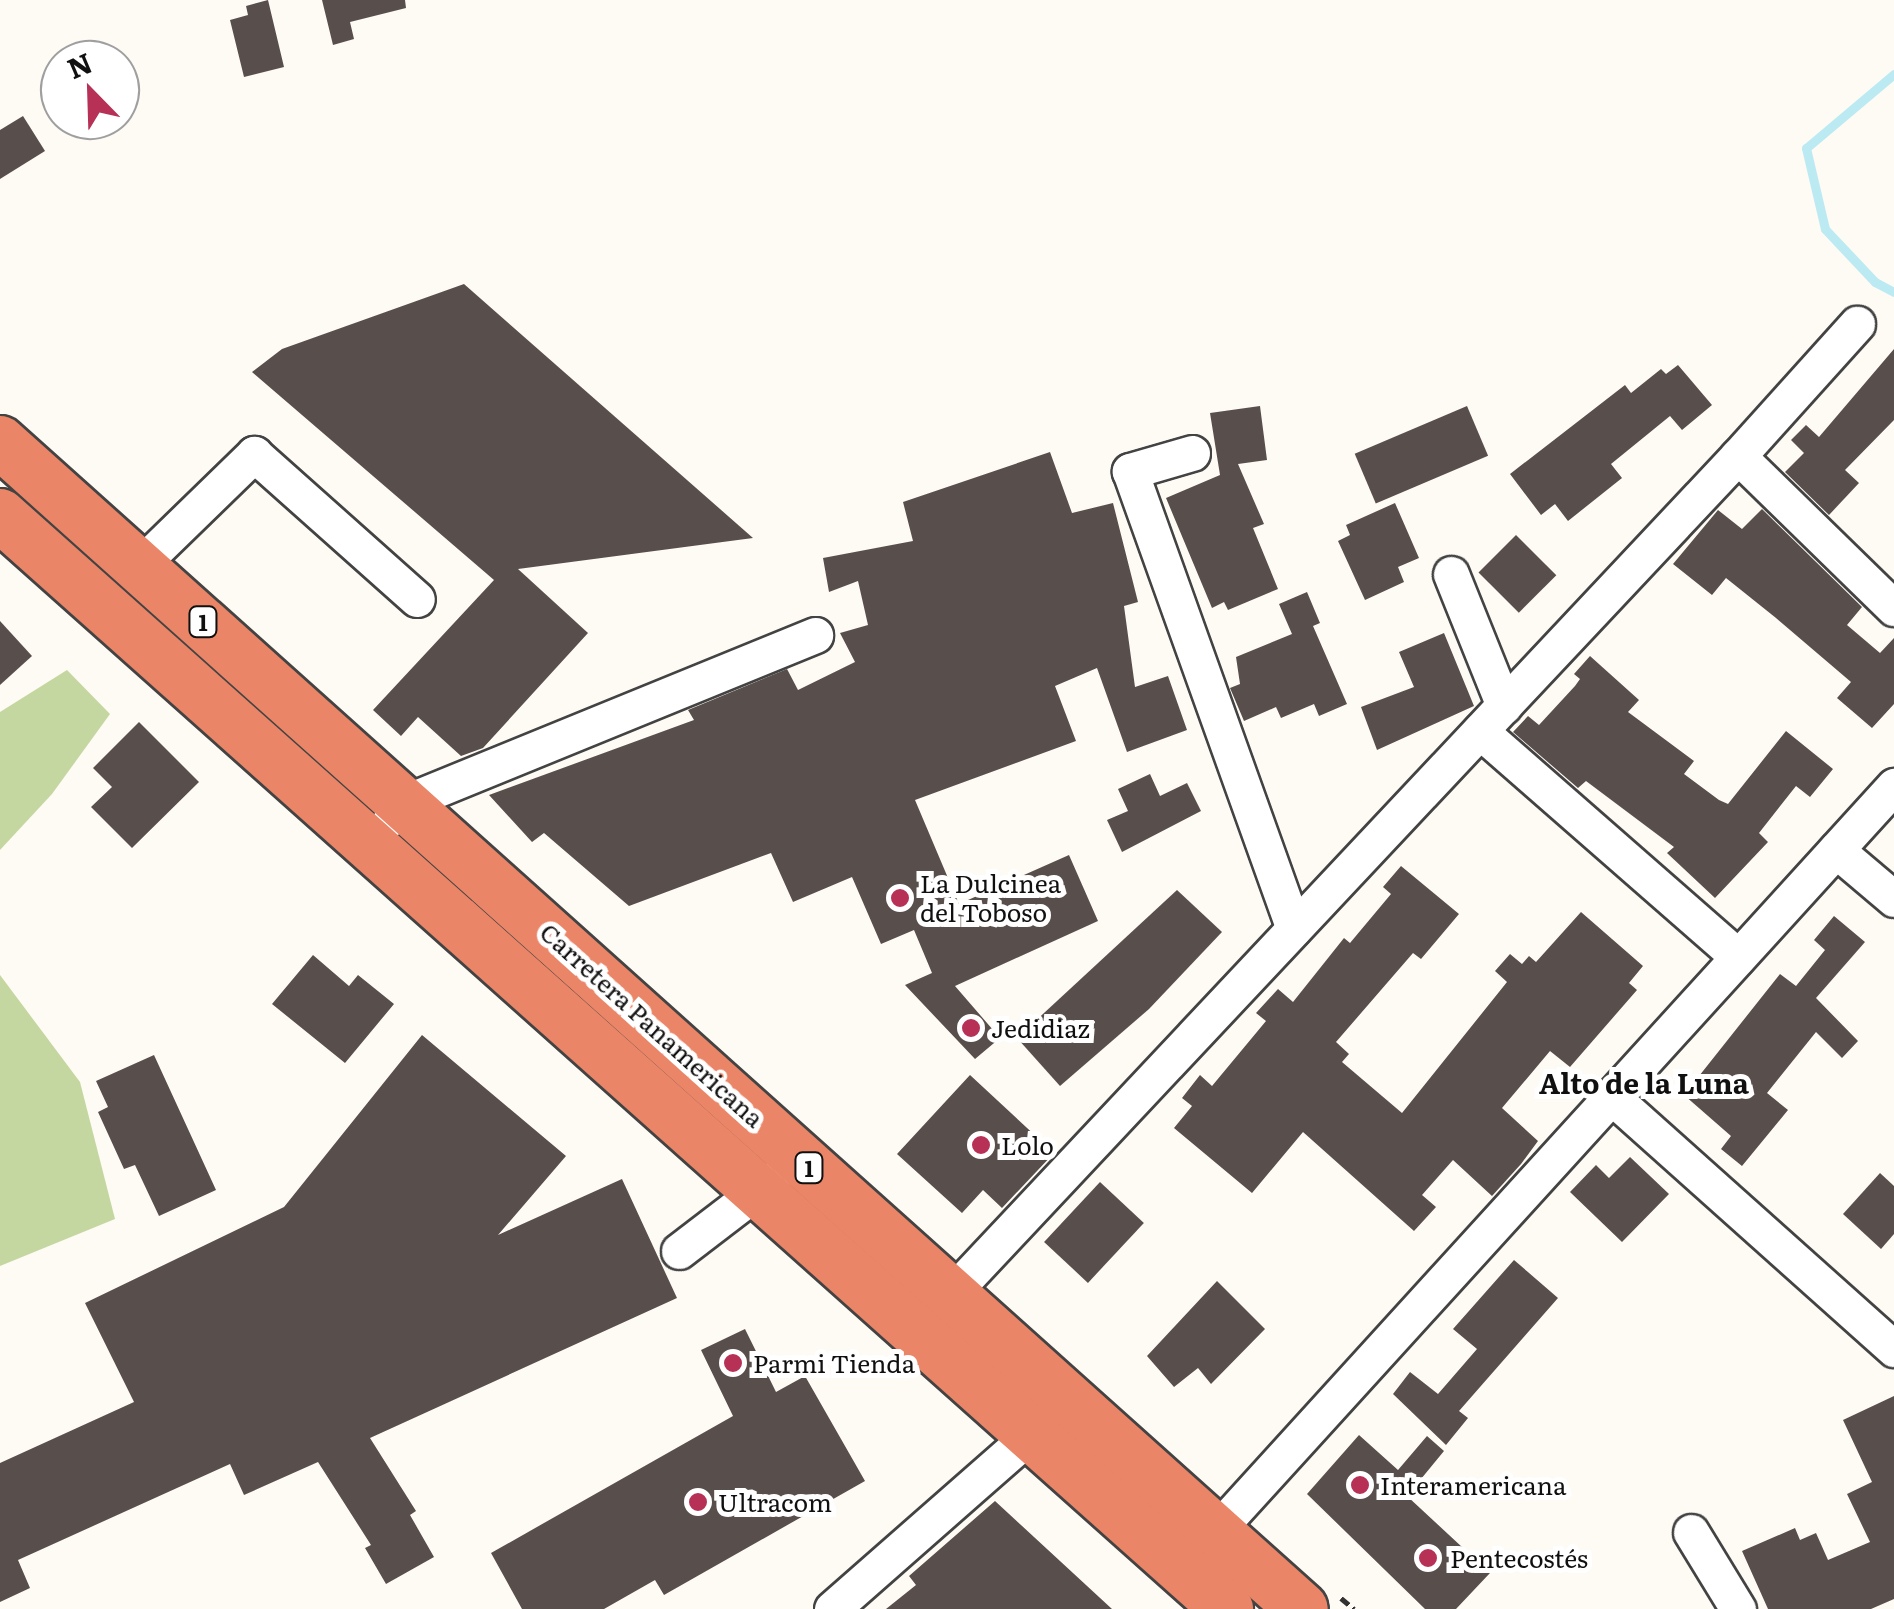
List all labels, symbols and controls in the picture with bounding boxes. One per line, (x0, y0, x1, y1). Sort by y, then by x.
north arrow (40, 40, 140, 140)
text: N (60, 40, 98, 88)
road number: 1 (188, 605, 218, 639)
place label: La Dulcinea del Toboso (920, 869, 1061, 928)
marker: La Dulcinea del Toboso (889, 887, 911, 909)
street label: Carretera Panamericana (534, 917, 770, 1133)
place label: Jedidiaz (991, 1013, 1090, 1043)
marker: Jedidiaz (960, 1017, 982, 1039)
district label: Alto de la Luna (1539, 1065, 1749, 1099)
place label: Lolo (1001, 1130, 1054, 1160)
marker: Lolo (970, 1134, 992, 1156)
road number: 1 (794, 1151, 824, 1185)
place label: Parmi Tienda (753, 1348, 915, 1378)
marker: Parmi Tienda (722, 1352, 744, 1374)
place label: Interamericana (1380, 1470, 1566, 1500)
marker: Interamericana (1349, 1474, 1371, 1496)
place label: Ultracom (718, 1487, 832, 1517)
marker: Ultracom (687, 1491, 709, 1513)
place label: Pentecostés (1450, 1543, 1588, 1573)
marker: Pentecostés (1415, 1545, 1441, 1571)

